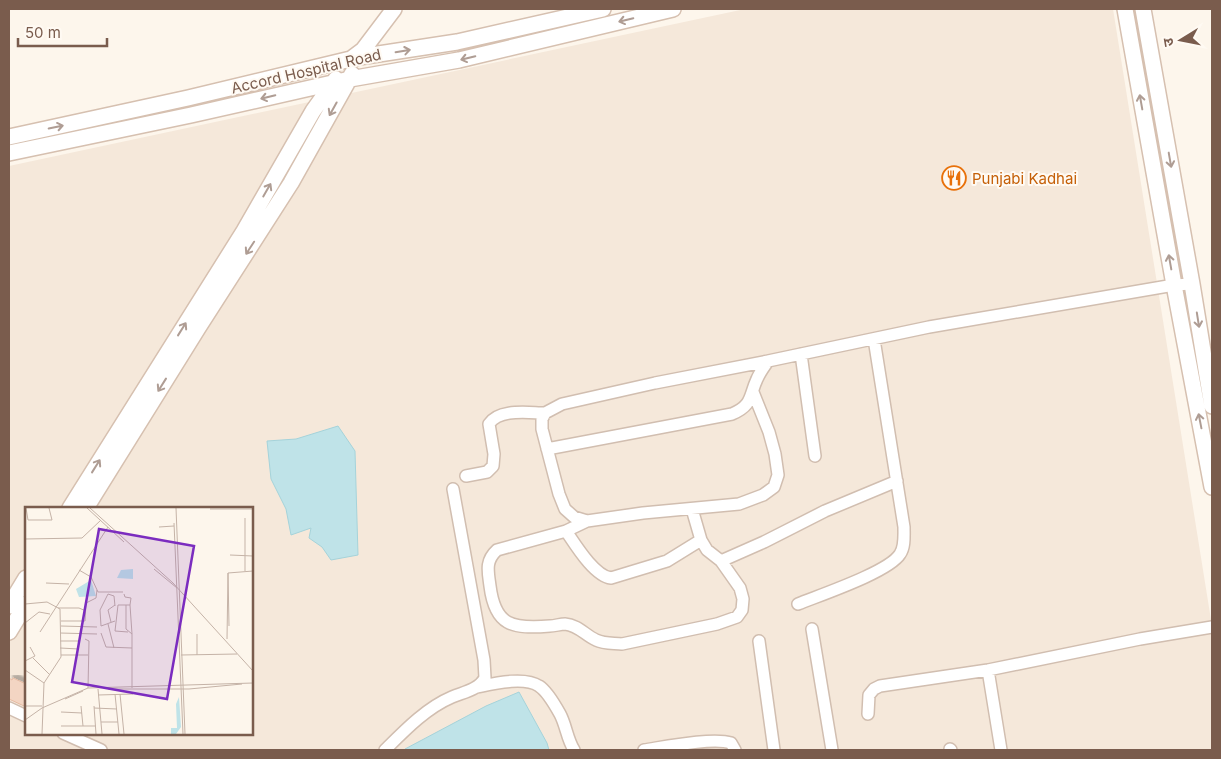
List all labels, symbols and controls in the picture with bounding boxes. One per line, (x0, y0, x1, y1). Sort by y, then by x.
scale bar (18, 15, 106, 47)
north arrow (1156, 15, 1206, 65)
one-way arrow (618, 16, 634, 25)
text: 50 m (25, 23, 61, 42)
text: उ (1158, 36, 1177, 48)
street label: Accord Hospital Road (229, 44, 383, 98)
one-way arrow (395, 45, 411, 55)
one-way arrow (460, 54, 476, 63)
one-way arrow (261, 93, 277, 102)
one-way arrow (1136, 94, 1146, 110)
one-way arrow (328, 101, 338, 116)
one-way arrow (48, 122, 64, 131)
one-way arrow (1166, 152, 1176, 168)
restaurant icon: Punjabi Kadhai (941, 165, 967, 191)
place label: Punjabi Kadhai (972, 169, 1077, 188)
one-way arrow (263, 184, 273, 198)
one-way arrow (244, 241, 255, 255)
one-way arrow (1164, 254, 1174, 270)
one-way arrow (1194, 312, 1204, 328)
one-way arrow (178, 322, 188, 336)
one-way arrow (157, 378, 168, 392)
one-way arrow (1195, 414, 1204, 430)
one-way arrow (91, 460, 101, 474)
inset map (25, 507, 252, 734)

